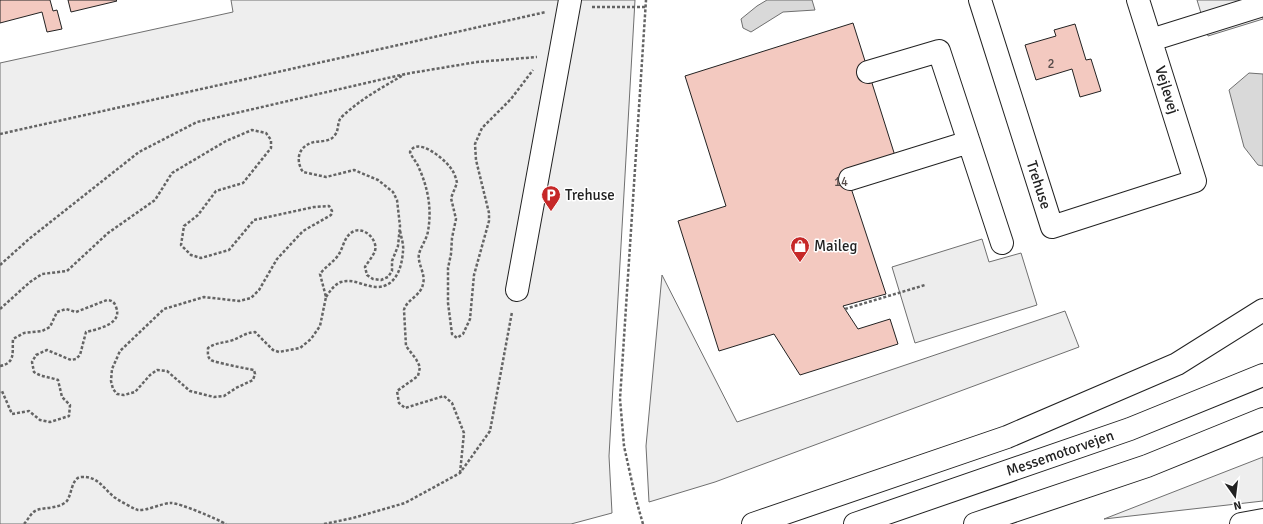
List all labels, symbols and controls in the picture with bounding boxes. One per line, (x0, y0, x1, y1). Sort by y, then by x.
house number: 2 (1047, 56, 1055, 72)
street label: Vejlevej (1151, 64, 1183, 116)
street label: Trehuse (1023, 159, 1055, 211)
house number: 14 (834, 174, 848, 190)
parking icon: Trehuse (540, 184, 562, 212)
place label: Trehuse (565, 186, 615, 204)
shop icon: Maileg (789, 235, 811, 263)
place label: Maileg (814, 237, 858, 255)
street label: Messemotorvejen (1004, 426, 1116, 480)
north arrow (1215, 476, 1255, 516)
text: N (1232, 498, 1243, 512)

